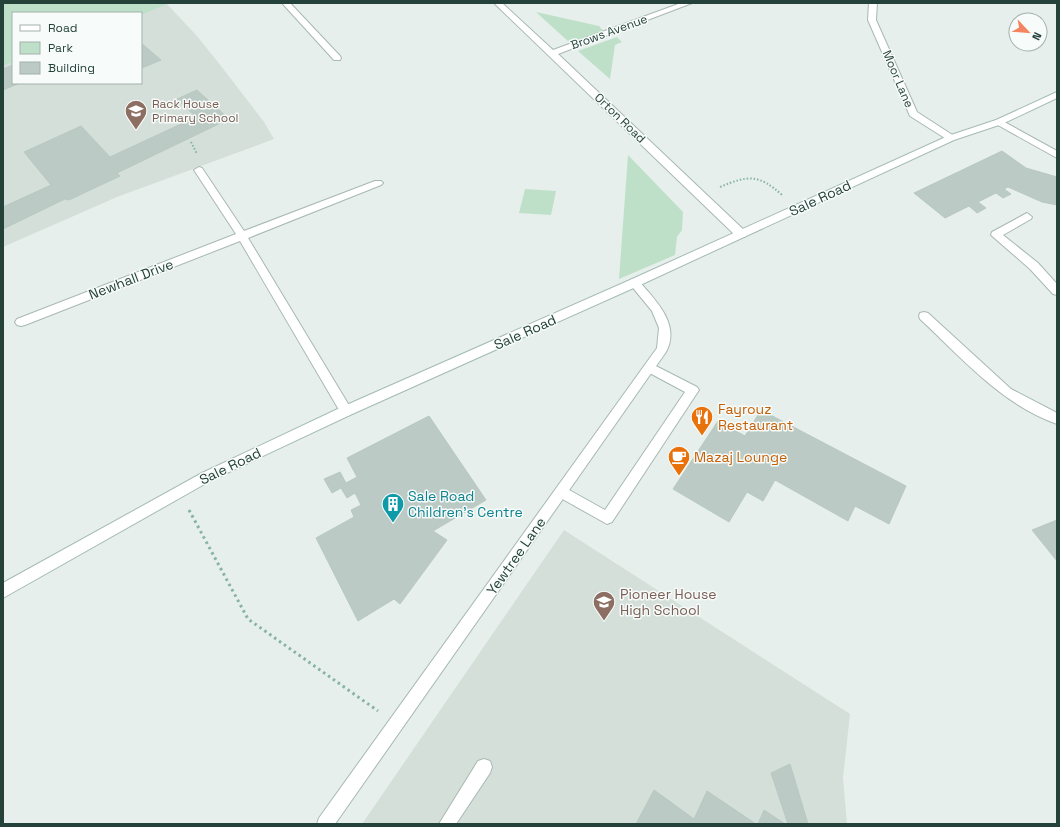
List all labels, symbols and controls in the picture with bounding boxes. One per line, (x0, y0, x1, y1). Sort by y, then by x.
street label: Brows Avenue (568, 11, 650, 53)
legend (12, 12, 142, 84)
north arrow (1008, 12, 1048, 52)
text: Road (48, 20, 77, 36)
text: N (1029, 30, 1045, 43)
text: Park (48, 40, 73, 56)
street label: Moor Lane (879, 48, 917, 110)
text: Building (48, 60, 95, 76)
street label: Orton Road (591, 90, 649, 146)
place label: Rack House Primary School (152, 96, 239, 126)
school or university icon: Rack House Primary School (123, 98, 149, 131)
street label: Sale Road (786, 176, 854, 220)
street label: Newhall Drive (86, 255, 176, 303)
street label: Sale Road (491, 310, 559, 354)
place label: Fayrouz Restaurant (718, 400, 793, 434)
restaurant icon: Fayrouz Restaurant (689, 404, 715, 437)
street label: Sale Road (196, 443, 264, 489)
cafe icon: Mazaj Lounge (666, 444, 692, 477)
place label: Mazaj Lounge (694, 448, 787, 466)
place label: Sale Road Children's Centre (408, 487, 523, 521)
building icon: Sale Road Children's Centre (380, 491, 406, 524)
street label: Yewtree Lane (483, 514, 549, 598)
place label: Pioneer House High School (620, 585, 717, 619)
school or university icon: Pioneer House High School (591, 589, 617, 622)

